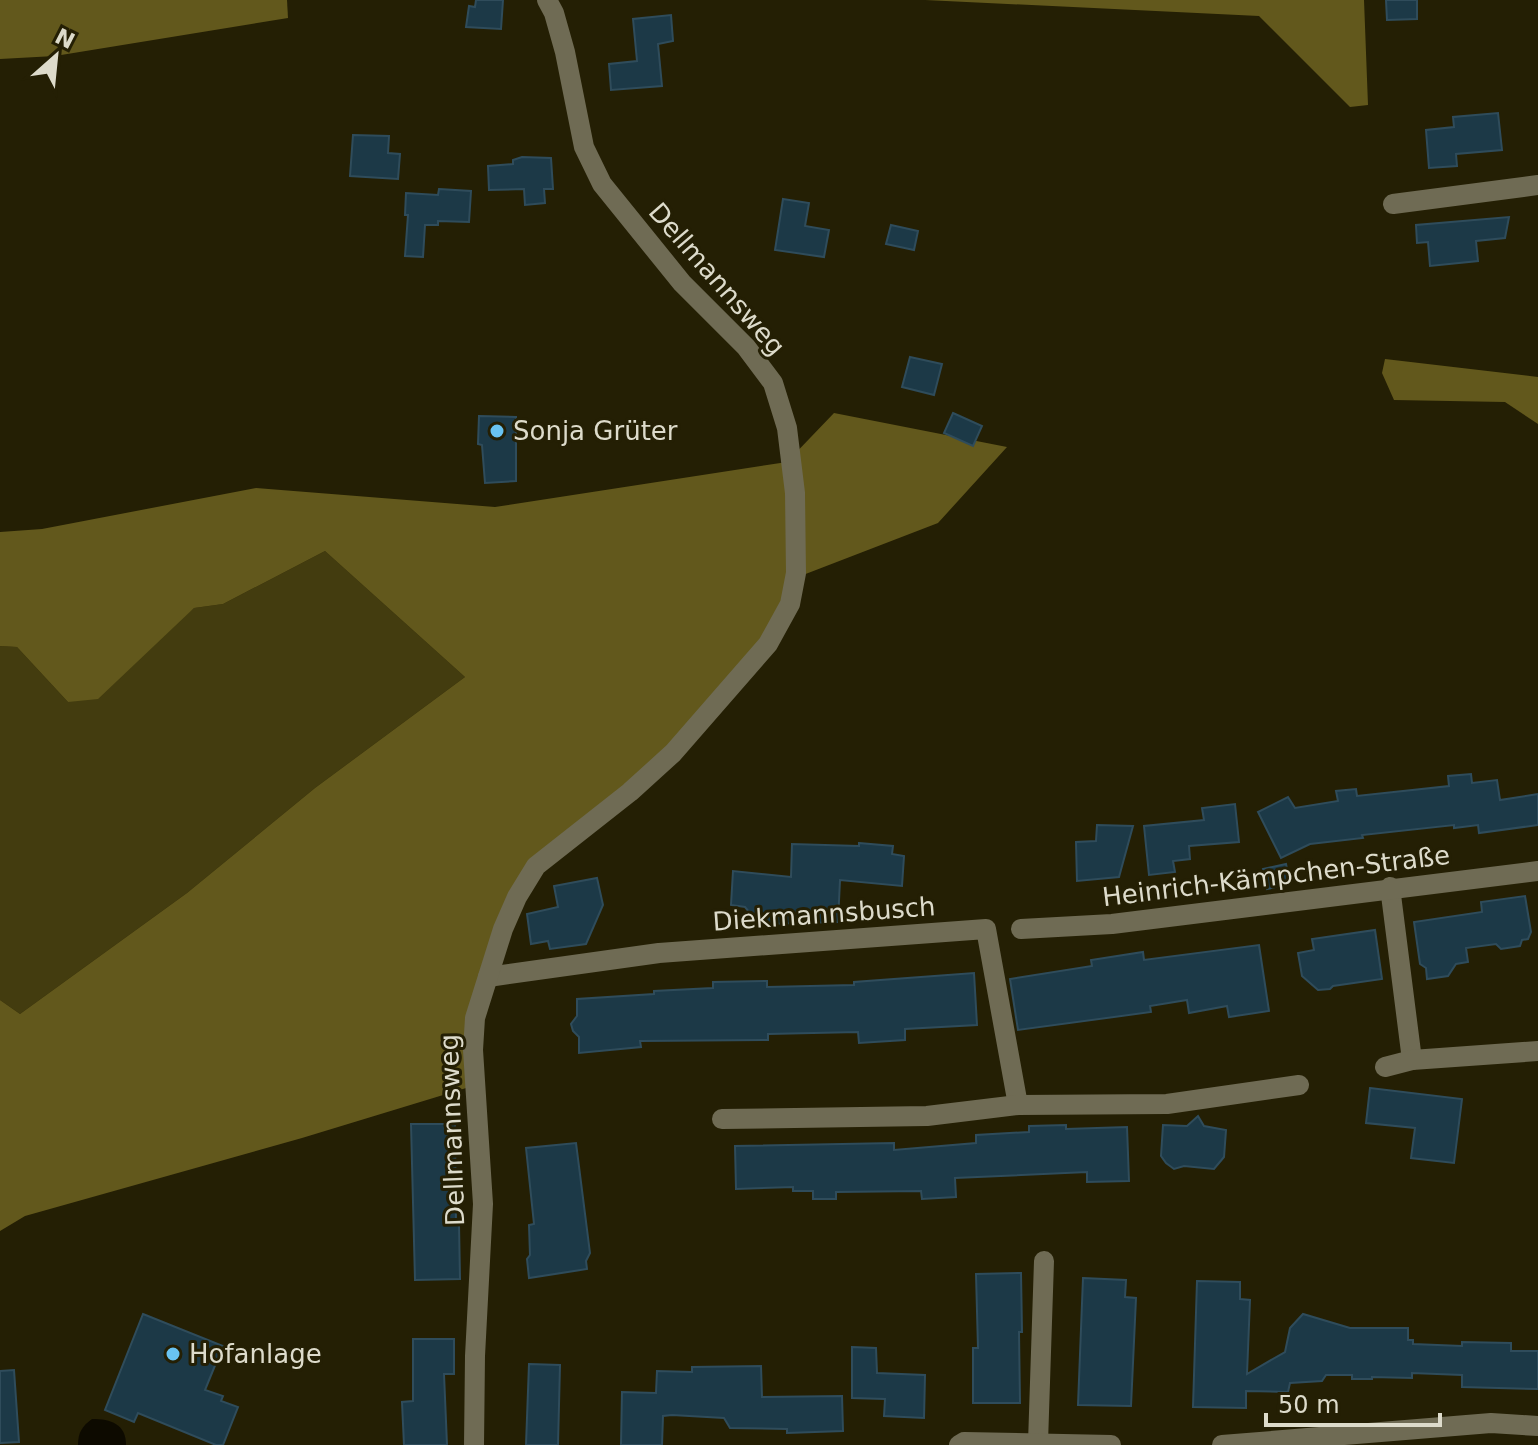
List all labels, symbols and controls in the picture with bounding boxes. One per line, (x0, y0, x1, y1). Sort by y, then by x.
north arrow (16, 16, 96, 96)
text: N (51, 23, 79, 54)
street label: Dellmannsweg (643, 197, 791, 361)
place label: Sonja Grüter (513, 416, 678, 446)
marker: Sonja Grüter (488, 422, 506, 440)
street label: Heinrich-Kämpchen-Straße (1100, 840, 1452, 912)
street label: Diekmannsbusch (712, 891, 936, 937)
street label: Dellmannsweg (434, 1034, 470, 1226)
place label: Hofanlage (189, 1339, 322, 1369)
marker: Hofanlage (164, 1345, 182, 1363)
scale bar (1266, 1377, 1440, 1427)
text: 50 m (1278, 1391, 1340, 1419)

